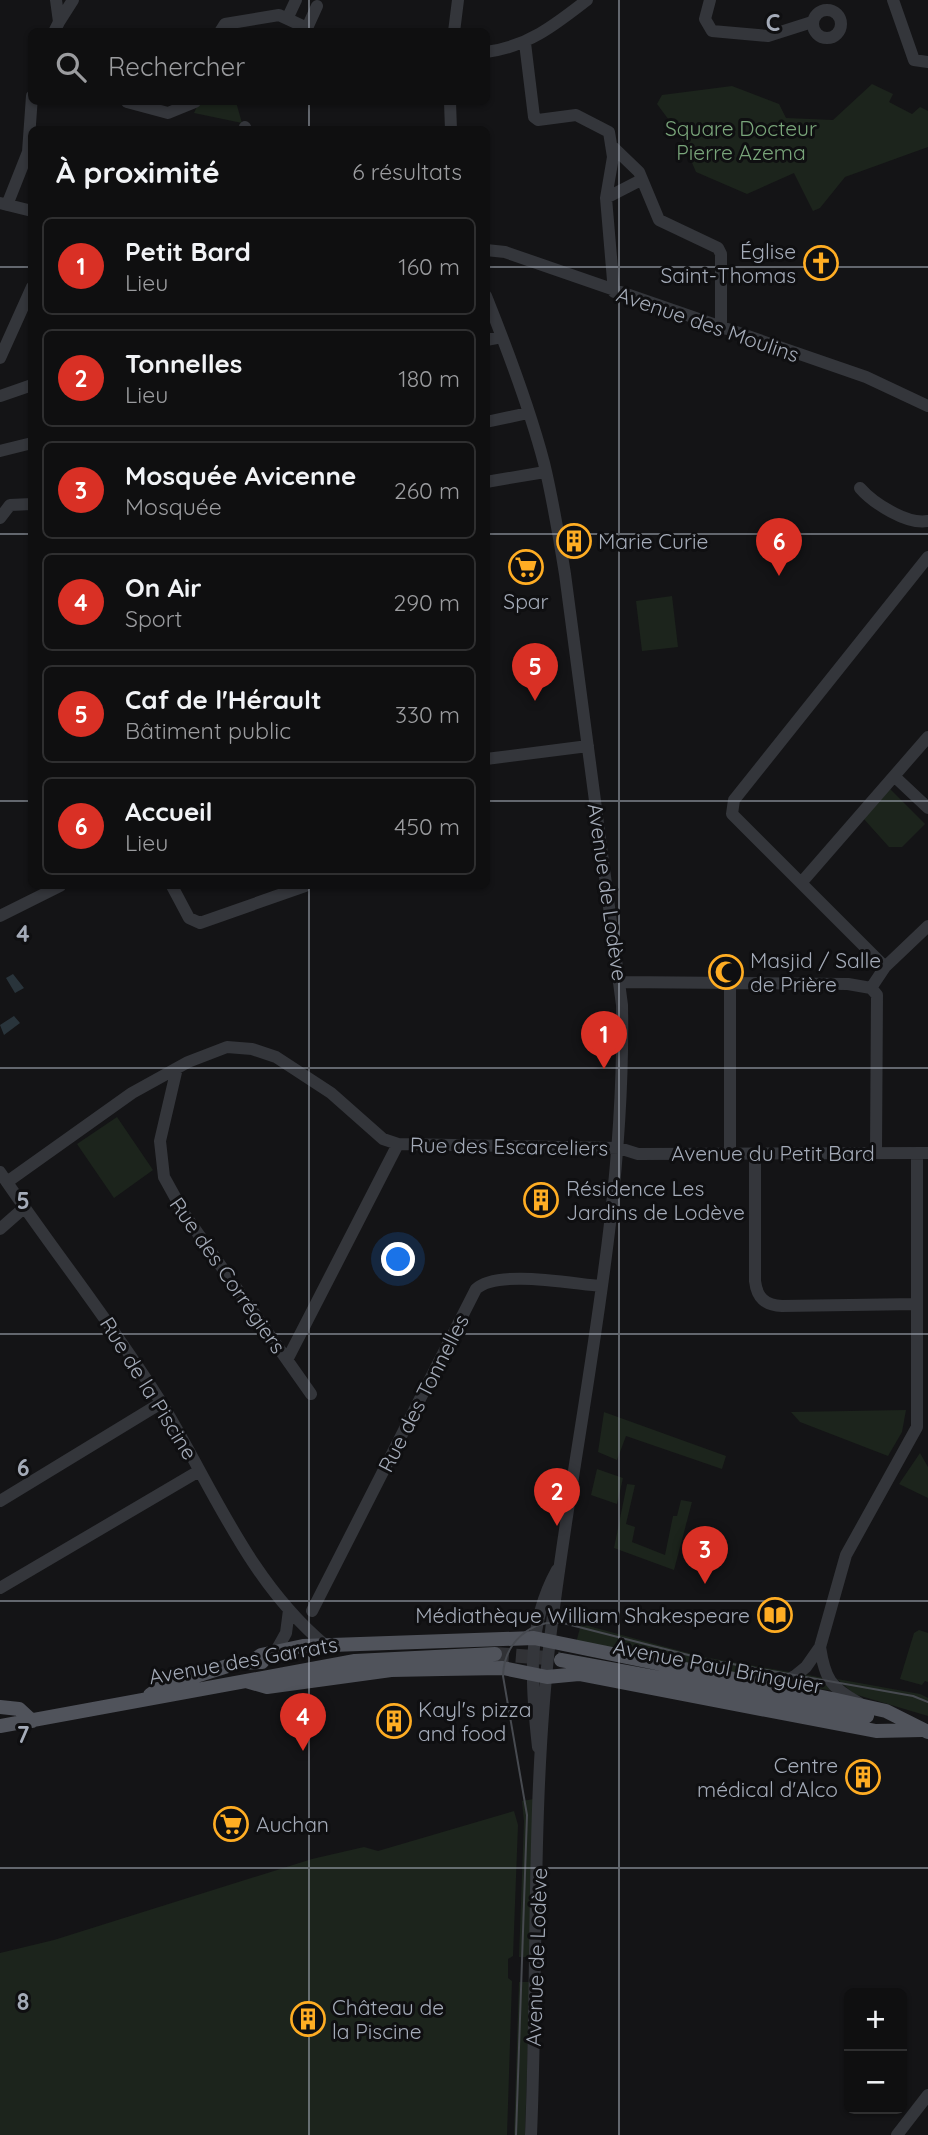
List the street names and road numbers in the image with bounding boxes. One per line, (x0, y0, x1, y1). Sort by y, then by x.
street label: Avenue des Moulins (613, 281, 803, 367)
street label: Avenue de Lodève (583, 802, 633, 982)
street label: Rue des Escarceliers (410, 1131, 608, 1161)
street label: Avenue du Petit Bard (671, 1140, 875, 1166)
street label: Rue des Corrégiers (164, 1192, 292, 1358)
street label: Rue des Tonnelles (372, 1310, 474, 1476)
street label: Rue de la Piscine (95, 1312, 203, 1464)
street label: Avenue des Garrats (147, 1631, 339, 1689)
street label: Avenue Paul Bringuier (611, 1633, 825, 1699)
street label: Avenue de Lodève (520, 1867, 552, 2047)

